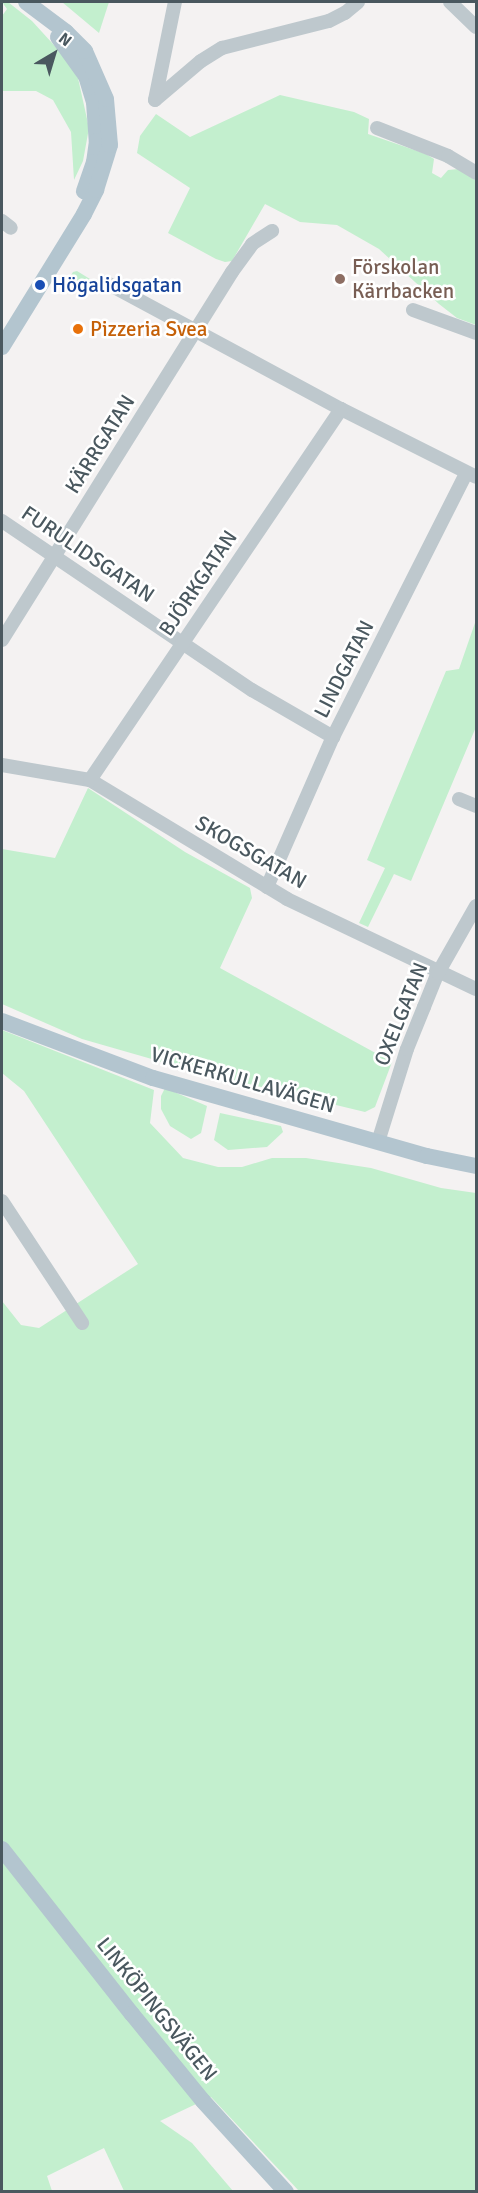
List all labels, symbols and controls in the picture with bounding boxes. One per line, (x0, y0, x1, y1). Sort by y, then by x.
north arrow (24, 24, 84, 84)
text: N (55, 29, 76, 51)
place label: Förskolan Kärrbacken (352, 254, 454, 304)
place label: Högalidsgatan (52, 272, 182, 298)
marker: Förskolan Kärrbacken (333, 272, 347, 286)
marker: Högalidsgatan (33, 278, 47, 292)
place label: Pizzeria Svea (90, 316, 207, 342)
marker: Pizzeria Svea (71, 322, 85, 336)
street label: KÄRRGATAN (60, 390, 140, 498)
street label: FURULIDSGATAN (17, 500, 159, 608)
street label: BJÖRKGATAN (153, 525, 243, 641)
street label: LINDGATAN (309, 616, 379, 722)
street label: SKOGSGATAN (191, 810, 311, 894)
street label: OXELGATAN (369, 959, 433, 1069)
street label: VICKERKULLAVÄGEN (148, 1042, 338, 1118)
street label: LINKÖPINGSVÄGEN (91, 1932, 223, 2086)

